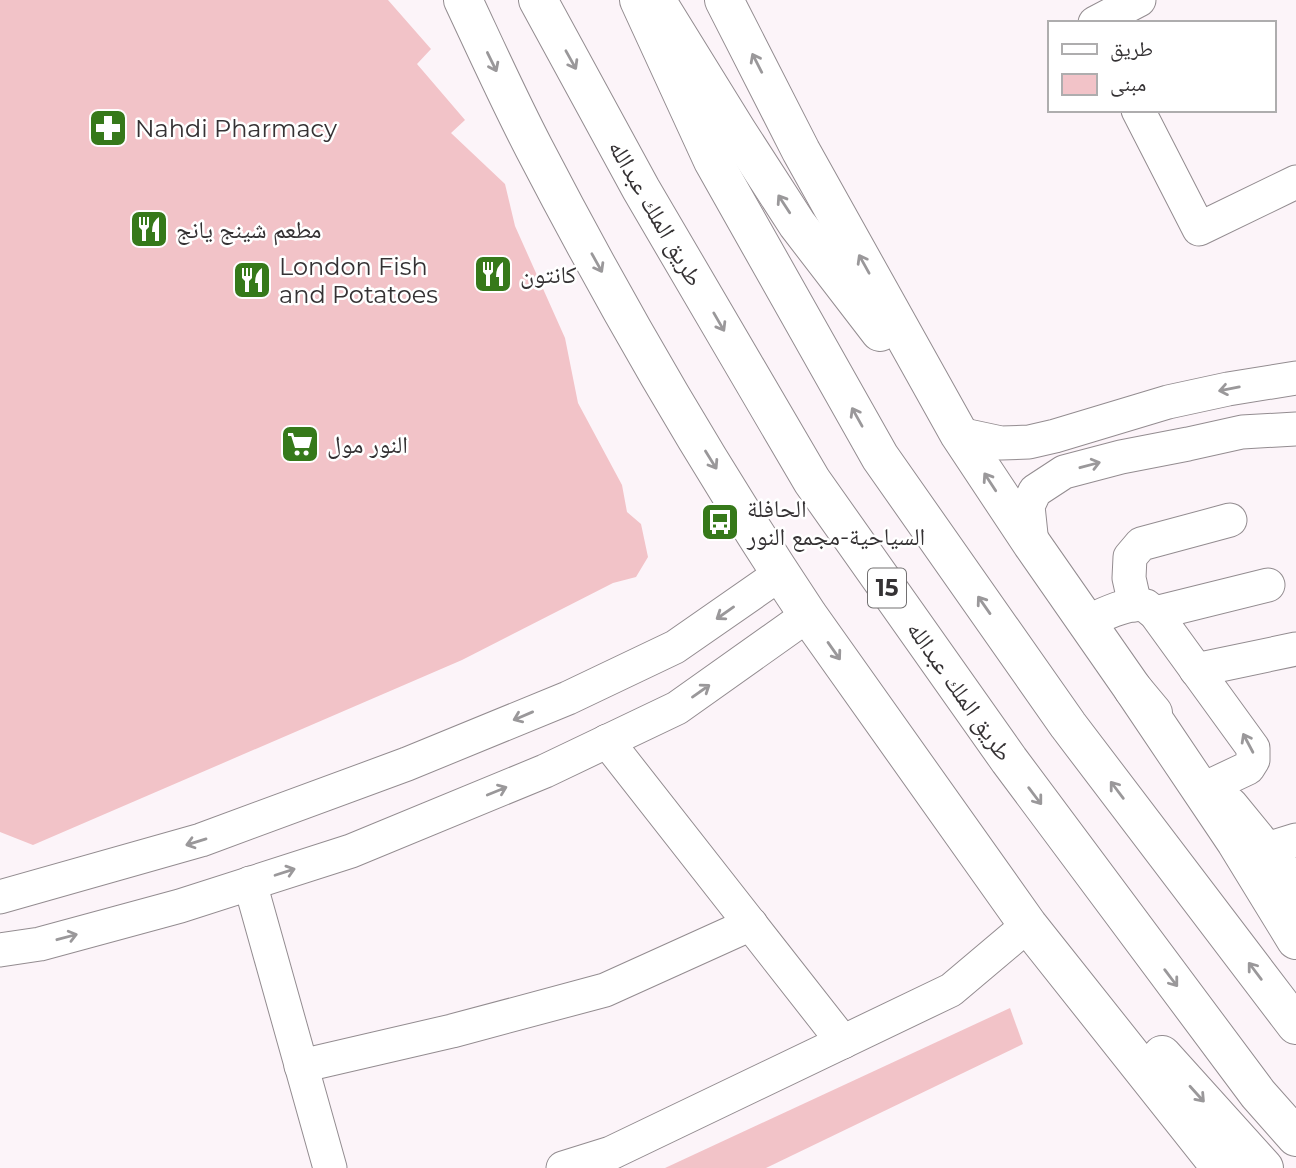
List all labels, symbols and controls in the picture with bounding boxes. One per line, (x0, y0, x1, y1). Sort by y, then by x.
legend (1048, 21, 1275, 112)
text: طريق (1110, 36, 1153, 62)
one-way arrow (565, 49, 578, 70)
one-way arrow (487, 51, 500, 72)
one-way arrow (749, 53, 763, 74)
text: مبنى (1110, 71, 1146, 97)
pharmacy icon: Nahdi Pharmacy (87, 107, 129, 149)
place label: Nahdi Pharmacy (135, 114, 337, 143)
street label: طريق الملك عبدالله (602, 135, 710, 291)
one-way arrow (777, 194, 791, 214)
restaurant icon: مطعم شينج يانج (128, 208, 170, 250)
place label: مطعم شينج يانج (176, 215, 322, 246)
place label: London Fish and Potatoes (279, 252, 438, 309)
restaurant icon: كانتون (472, 253, 514, 295)
one-way arrow (590, 253, 604, 273)
one-way arrow (857, 254, 871, 274)
restaurant icon: London Fish and Potatoes (231, 259, 273, 301)
place label: كانتون (520, 260, 577, 289)
one-way arrow (713, 311, 726, 332)
one-way arrow (1218, 383, 1241, 396)
one-way arrow (850, 407, 864, 427)
supermarket icon: النور مول (279, 423, 321, 465)
place label: النور مول (327, 430, 408, 459)
one-way arrow (704, 450, 718, 470)
one-way arrow (1079, 458, 1101, 471)
one-way arrow (983, 472, 997, 492)
place label: الحافلة السياحية-مجمع النور (746, 494, 925, 552)
bus stop icon: الحافلة السياحية-مجمع النور (699, 501, 741, 543)
road number: 15 (868, 568, 906, 608)
one-way arrow (977, 596, 991, 615)
one-way arrow (716, 606, 735, 620)
street label: طريق الملك عبدالله (901, 615, 1019, 767)
one-way arrow (827, 641, 841, 660)
one-way arrow (691, 684, 710, 698)
one-way arrow (513, 710, 534, 723)
one-way arrow (1240, 734, 1254, 754)
one-way arrow (1110, 780, 1125, 799)
one-way arrow (486, 783, 508, 796)
one-way arrow (1028, 786, 1043, 805)
one-way arrow (186, 836, 208, 849)
one-way arrow (273, 865, 295, 877)
one-way arrow (56, 929, 78, 942)
one-way arrow (1247, 962, 1262, 980)
one-way arrow (1164, 969, 1179, 987)
one-way arrow (1189, 1085, 1205, 1103)

